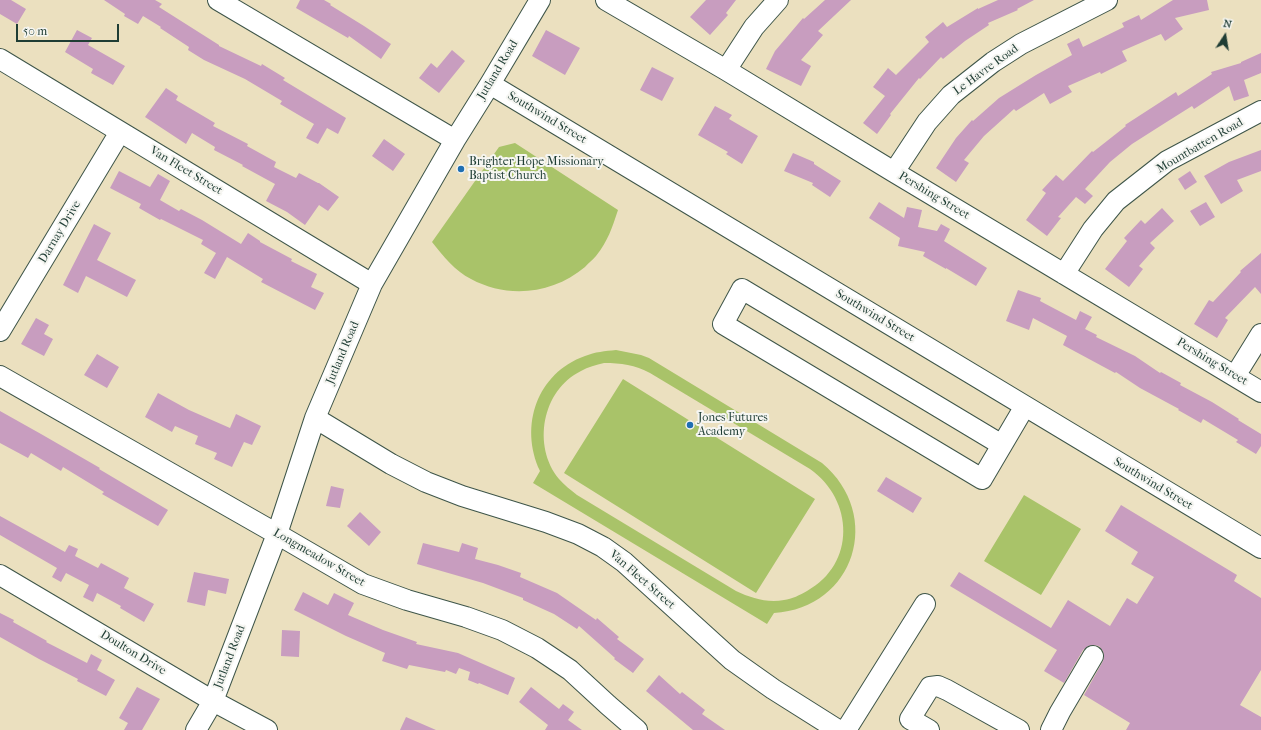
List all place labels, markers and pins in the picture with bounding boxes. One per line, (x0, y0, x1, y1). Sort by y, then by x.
place label: Brighter Hope Missionary Baptist Church (469, 155, 604, 183)
marker: Brighter Hope Missionary Baptist Church (456, 164, 466, 174)
place label: Jones Futures Academy (698, 411, 768, 439)
marker: Jones Futures Academy (685, 420, 695, 430)

